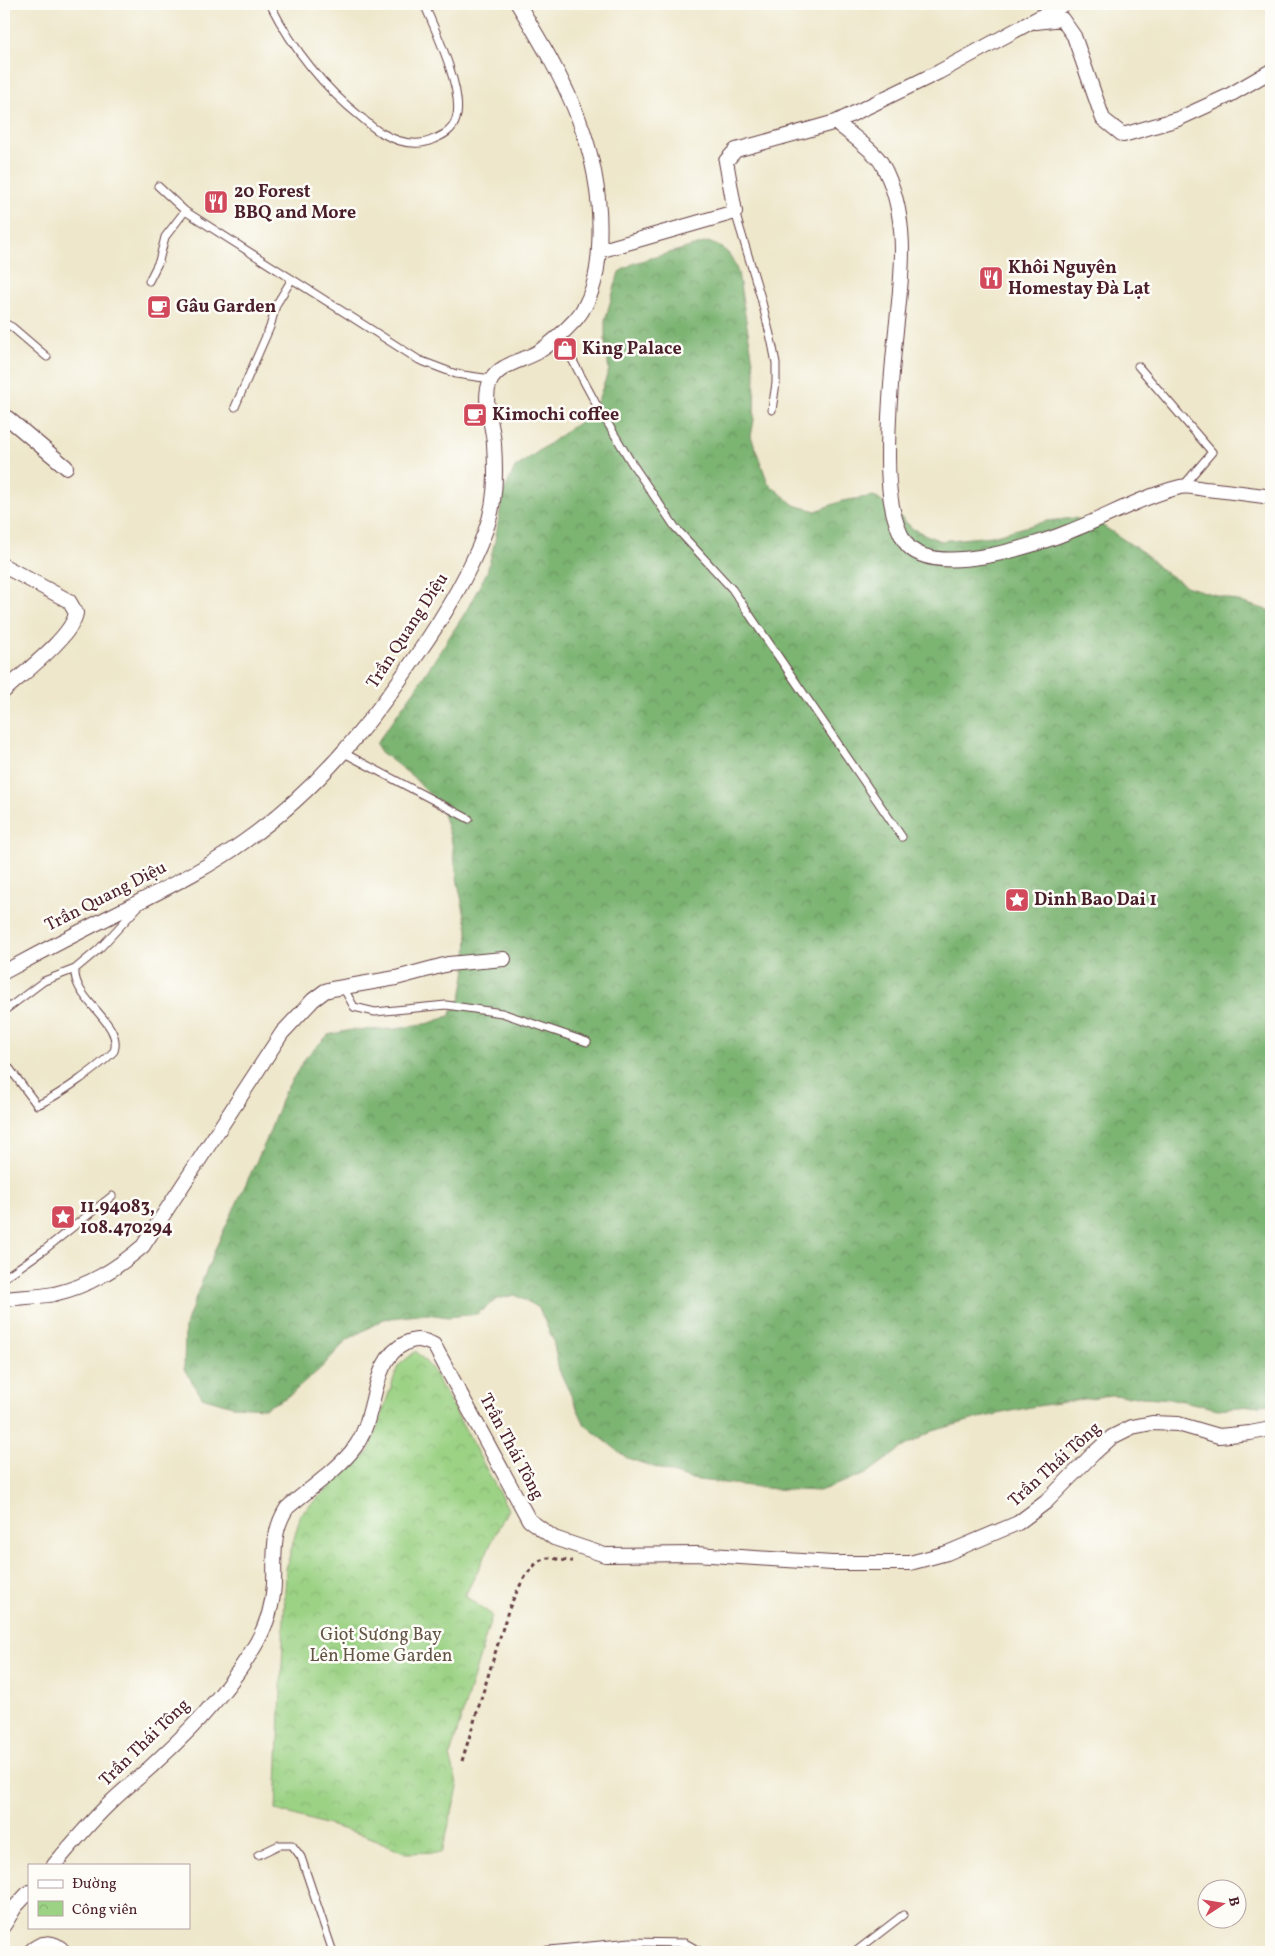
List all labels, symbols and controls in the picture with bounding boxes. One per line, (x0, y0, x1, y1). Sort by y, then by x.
place label: 20 Forest BBQ and More (234, 180, 356, 226)
restaurant icon: 20 Forest BBQ and More (203, 189, 229, 215)
place label: Khôi Nguyên Homestay Đà Lạt (1008, 256, 1150, 302)
restaurant icon: Khôi Nguyên Homestay Đà Lạt (978, 265, 1004, 291)
cafe icon: Gâu Garden (146, 294, 172, 320)
place label: Gâu Garden (176, 295, 277, 320)
shop icon: King Palace (552, 336, 578, 362)
place label: King Palace (582, 337, 682, 362)
cafe icon: Kimochi coffee (462, 402, 488, 428)
place label: Kimochi coffee (492, 403, 619, 428)
street label: Trần Quang Diệu (361, 568, 455, 694)
street label: Trần Quang Diệu (41, 856, 171, 938)
place icon: Dinh Bao Dai 1 (1004, 887, 1030, 913)
place label: Dinh Bao Dai 1 (1034, 888, 1157, 913)
place label: 11.94083, 108.470294 (80, 1195, 173, 1241)
place icon: 11.94083, 108.470294 (50, 1204, 76, 1230)
street label: Trần Thái Tông (472, 1389, 550, 1505)
street label: Trần Thái Tông (1003, 1416, 1107, 1514)
park label: Giọt Sương Bay Lên Home Garden (309, 1623, 453, 1669)
street label: Trần Thái Tông (94, 1693, 196, 1793)
legend (28, 1864, 190, 1928)
text: Đường (72, 1874, 117, 1895)
north arrow (1198, 1878, 1248, 1928)
text: B (1223, 1895, 1244, 1908)
text: Công viên (72, 1900, 137, 1921)

